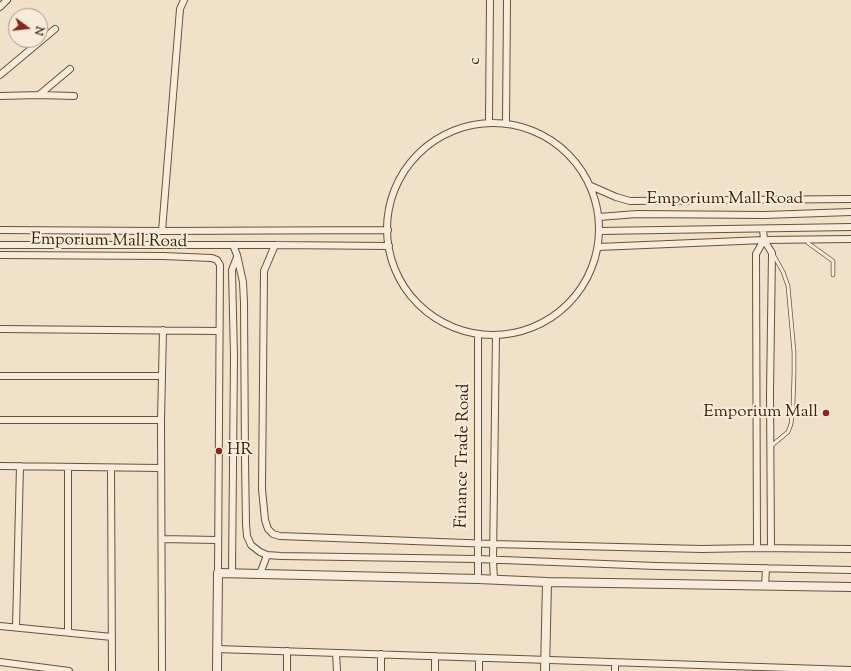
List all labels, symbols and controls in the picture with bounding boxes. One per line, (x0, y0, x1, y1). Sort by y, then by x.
north arrow (8, 8, 48, 48)
text: N (30, 25, 47, 37)
street label: c (466, 57, 486, 65)
street label: Emporium Mall Road (647, 190, 803, 210)
street label: Emporium Mall Road (31, 230, 187, 254)
street label: Finance Trade Road (453, 384, 475, 528)
place label: Emporium Mall (704, 403, 818, 423)
marker: Emporium Mall (821, 408, 831, 418)
place label: HR (227, 441, 253, 461)
marker: HR (214, 446, 224, 456)

